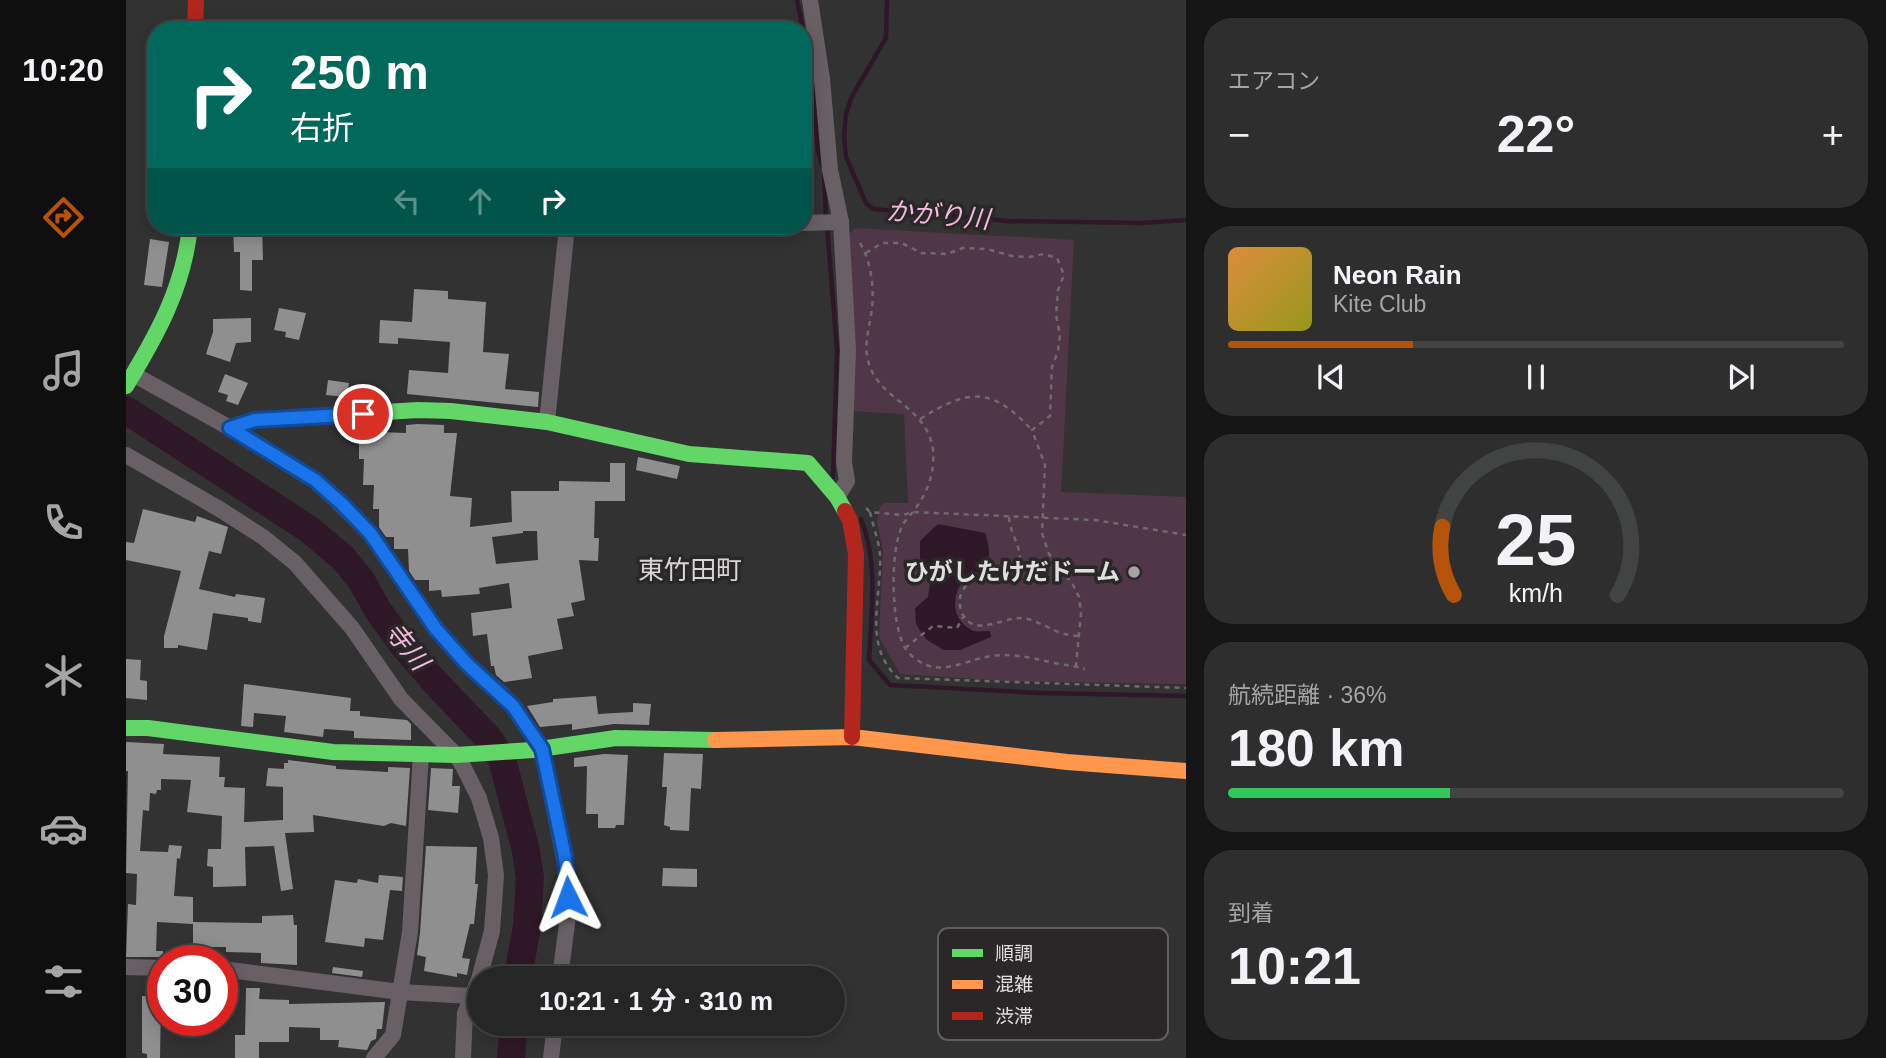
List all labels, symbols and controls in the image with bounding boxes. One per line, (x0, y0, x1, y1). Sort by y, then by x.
text: 250 m (290, 45, 429, 99)
icon: right (175, 49, 266, 140)
text: 10:20 (22, 52, 104, 88)
text: エアコン (1228, 68, 1320, 94)
text: 22° (1497, 105, 1575, 163)
text: 右折 (290, 110, 354, 146)
text: − (1228, 114, 1250, 156)
text: + (1822, 114, 1844, 156)
icon: left (388, 182, 426, 220)
icon: ahead (461, 182, 499, 220)
icon: right (534, 182, 572, 220)
icon: directions (39, 193, 88, 242)
water label: かがり川 (885, 196, 994, 235)
text: Neon Rain (1333, 260, 1462, 290)
text: Kite Club (1333, 291, 1426, 317)
icon: music (39, 346, 88, 395)
icon: previous (1312, 358, 1350, 396)
icon: pause (1517, 358, 1555, 396)
icon: next (1722, 358, 1760, 396)
pin (333, 384, 393, 444)
icon: arrive (344, 395, 382, 433)
icon: phone (39, 498, 88, 547)
text: 25 (1496, 499, 1576, 580)
district label: 東竹田町 (638, 555, 742, 585)
place label: ひがしたけだドーム (905, 558, 1120, 585)
marker: ひがしたけだドーム (1126, 564, 1142, 580)
text: km/h (1509, 579, 1563, 607)
water label: 寺川 (379, 616, 437, 678)
icon: climate (39, 651, 88, 700)
text: 航続距離 · 36% (1228, 682, 1386, 708)
text: 180 km (1228, 719, 1404, 777)
icon: car (39, 804, 88, 853)
position arrow (531, 860, 605, 934)
text: 到着 (1228, 900, 1274, 926)
legend (938, 928, 1168, 1040)
text: 10:21 (1228, 937, 1361, 995)
text: 順調 (995, 943, 1033, 964)
speed limit sign: 30 (147, 945, 238, 1036)
icon: filters (39, 957, 88, 1006)
text: 混雑 (995, 974, 1033, 995)
text: 10:21 · 1 分 · 310 m (539, 986, 773, 1016)
text: 渋滞 (995, 1006, 1033, 1027)

